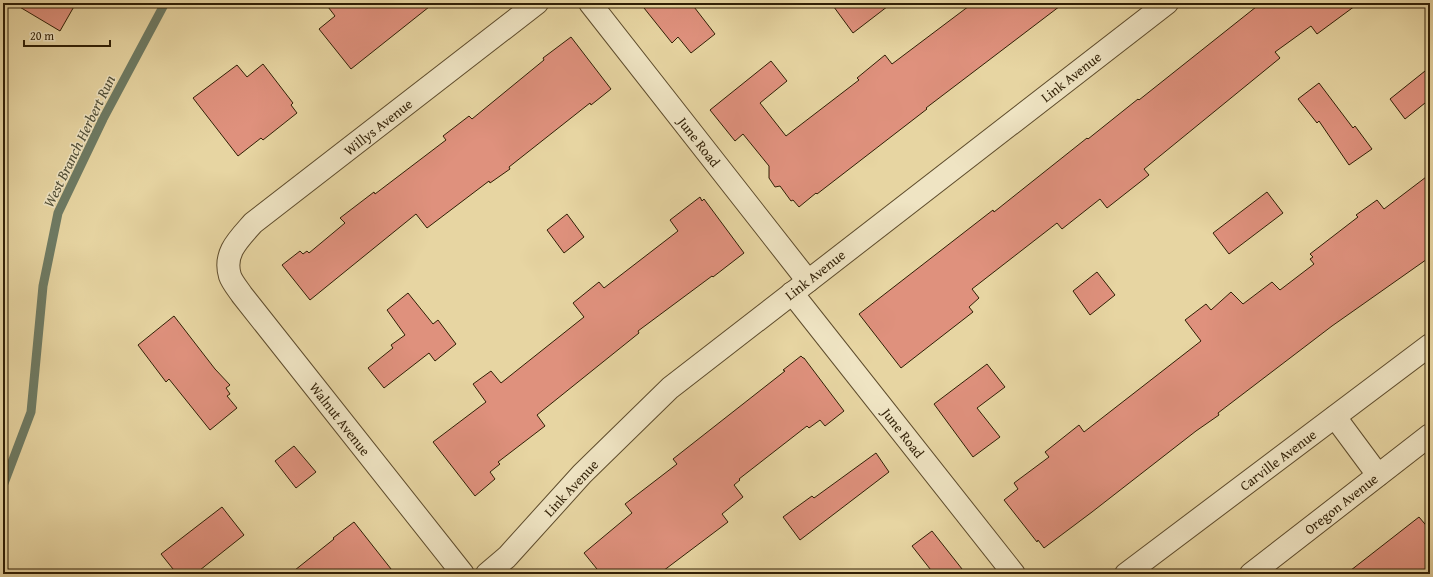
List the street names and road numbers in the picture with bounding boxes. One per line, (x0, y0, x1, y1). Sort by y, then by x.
street label: Link Avenue (1037, 47, 1106, 107)
street label: Willys Avenue (339, 94, 417, 160)
street label: June Road (672, 111, 725, 172)
street label: Link Avenue (781, 245, 850, 305)
street label: Walnut Avenue (305, 378, 375, 460)
street label: June Road (876, 402, 929, 463)
street label: Carville Avenue (1235, 424, 1321, 496)
street label: Link Avenue (539, 455, 603, 521)
street label: Oregon Avenue (1300, 469, 1382, 539)

